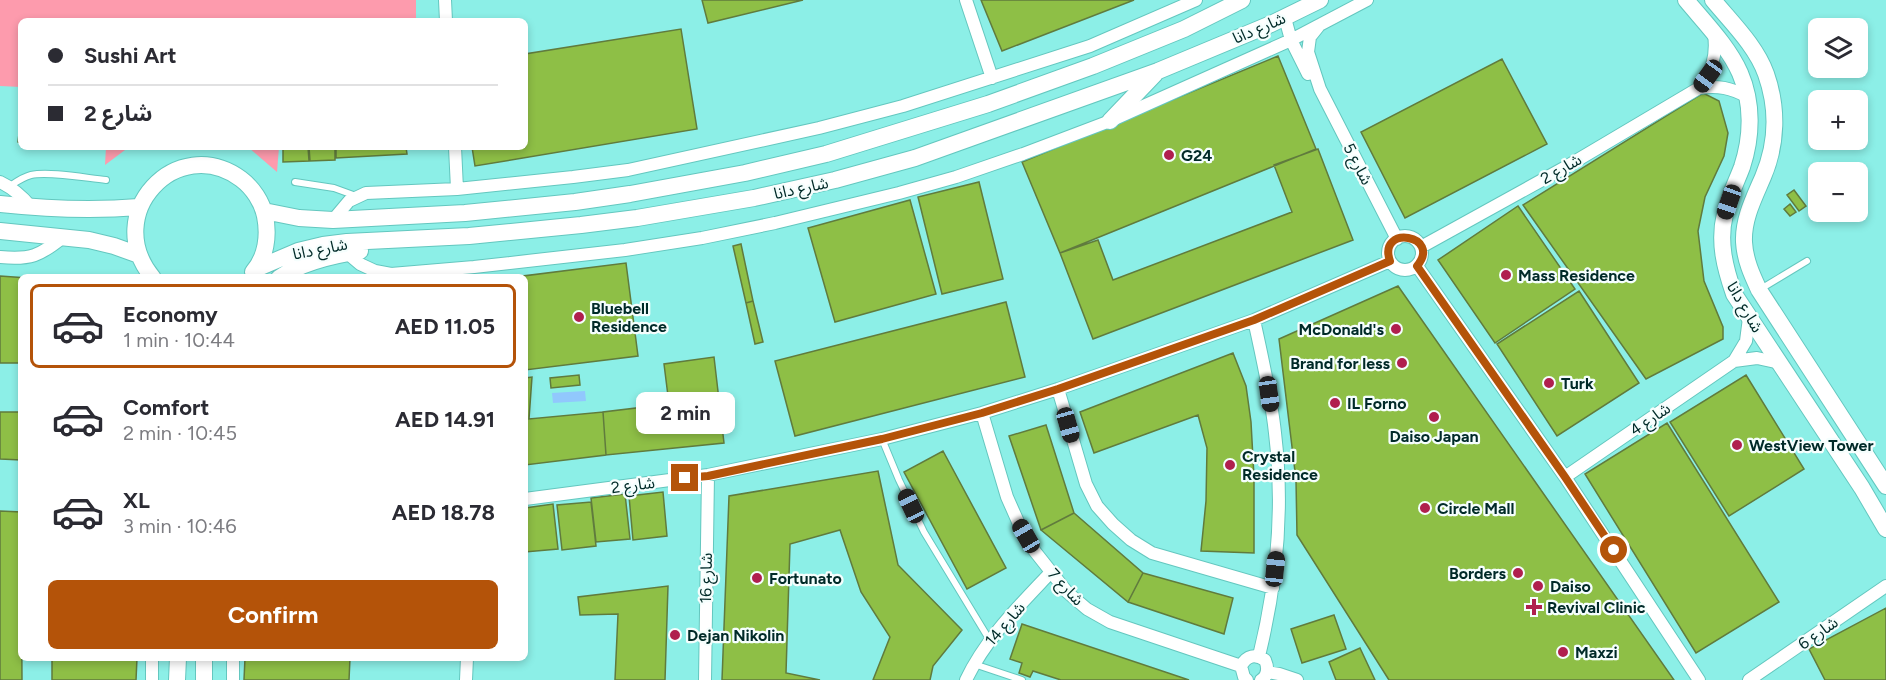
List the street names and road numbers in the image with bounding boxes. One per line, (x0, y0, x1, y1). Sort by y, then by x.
street label: شارع دانا (1230, 8, 1289, 50)
street label: شارع 5 (1337, 140, 1377, 189)
street label: شارع 2 (1537, 150, 1586, 191)
street label: شارع دانا (772, 173, 831, 206)
street label: شارع دانا (291, 234, 350, 267)
street label: شارع دانا (1720, 278, 1767, 337)
street label: شارع 4 (1626, 399, 1676, 442)
street label: شارع 2 (610, 473, 656, 500)
street label: شارع 16 (696, 552, 719, 604)
street label: شارع 7 (1042, 565, 1088, 612)
street label: شارع 14 (981, 598, 1031, 652)
street label: شارع 6 (1794, 613, 1843, 656)

